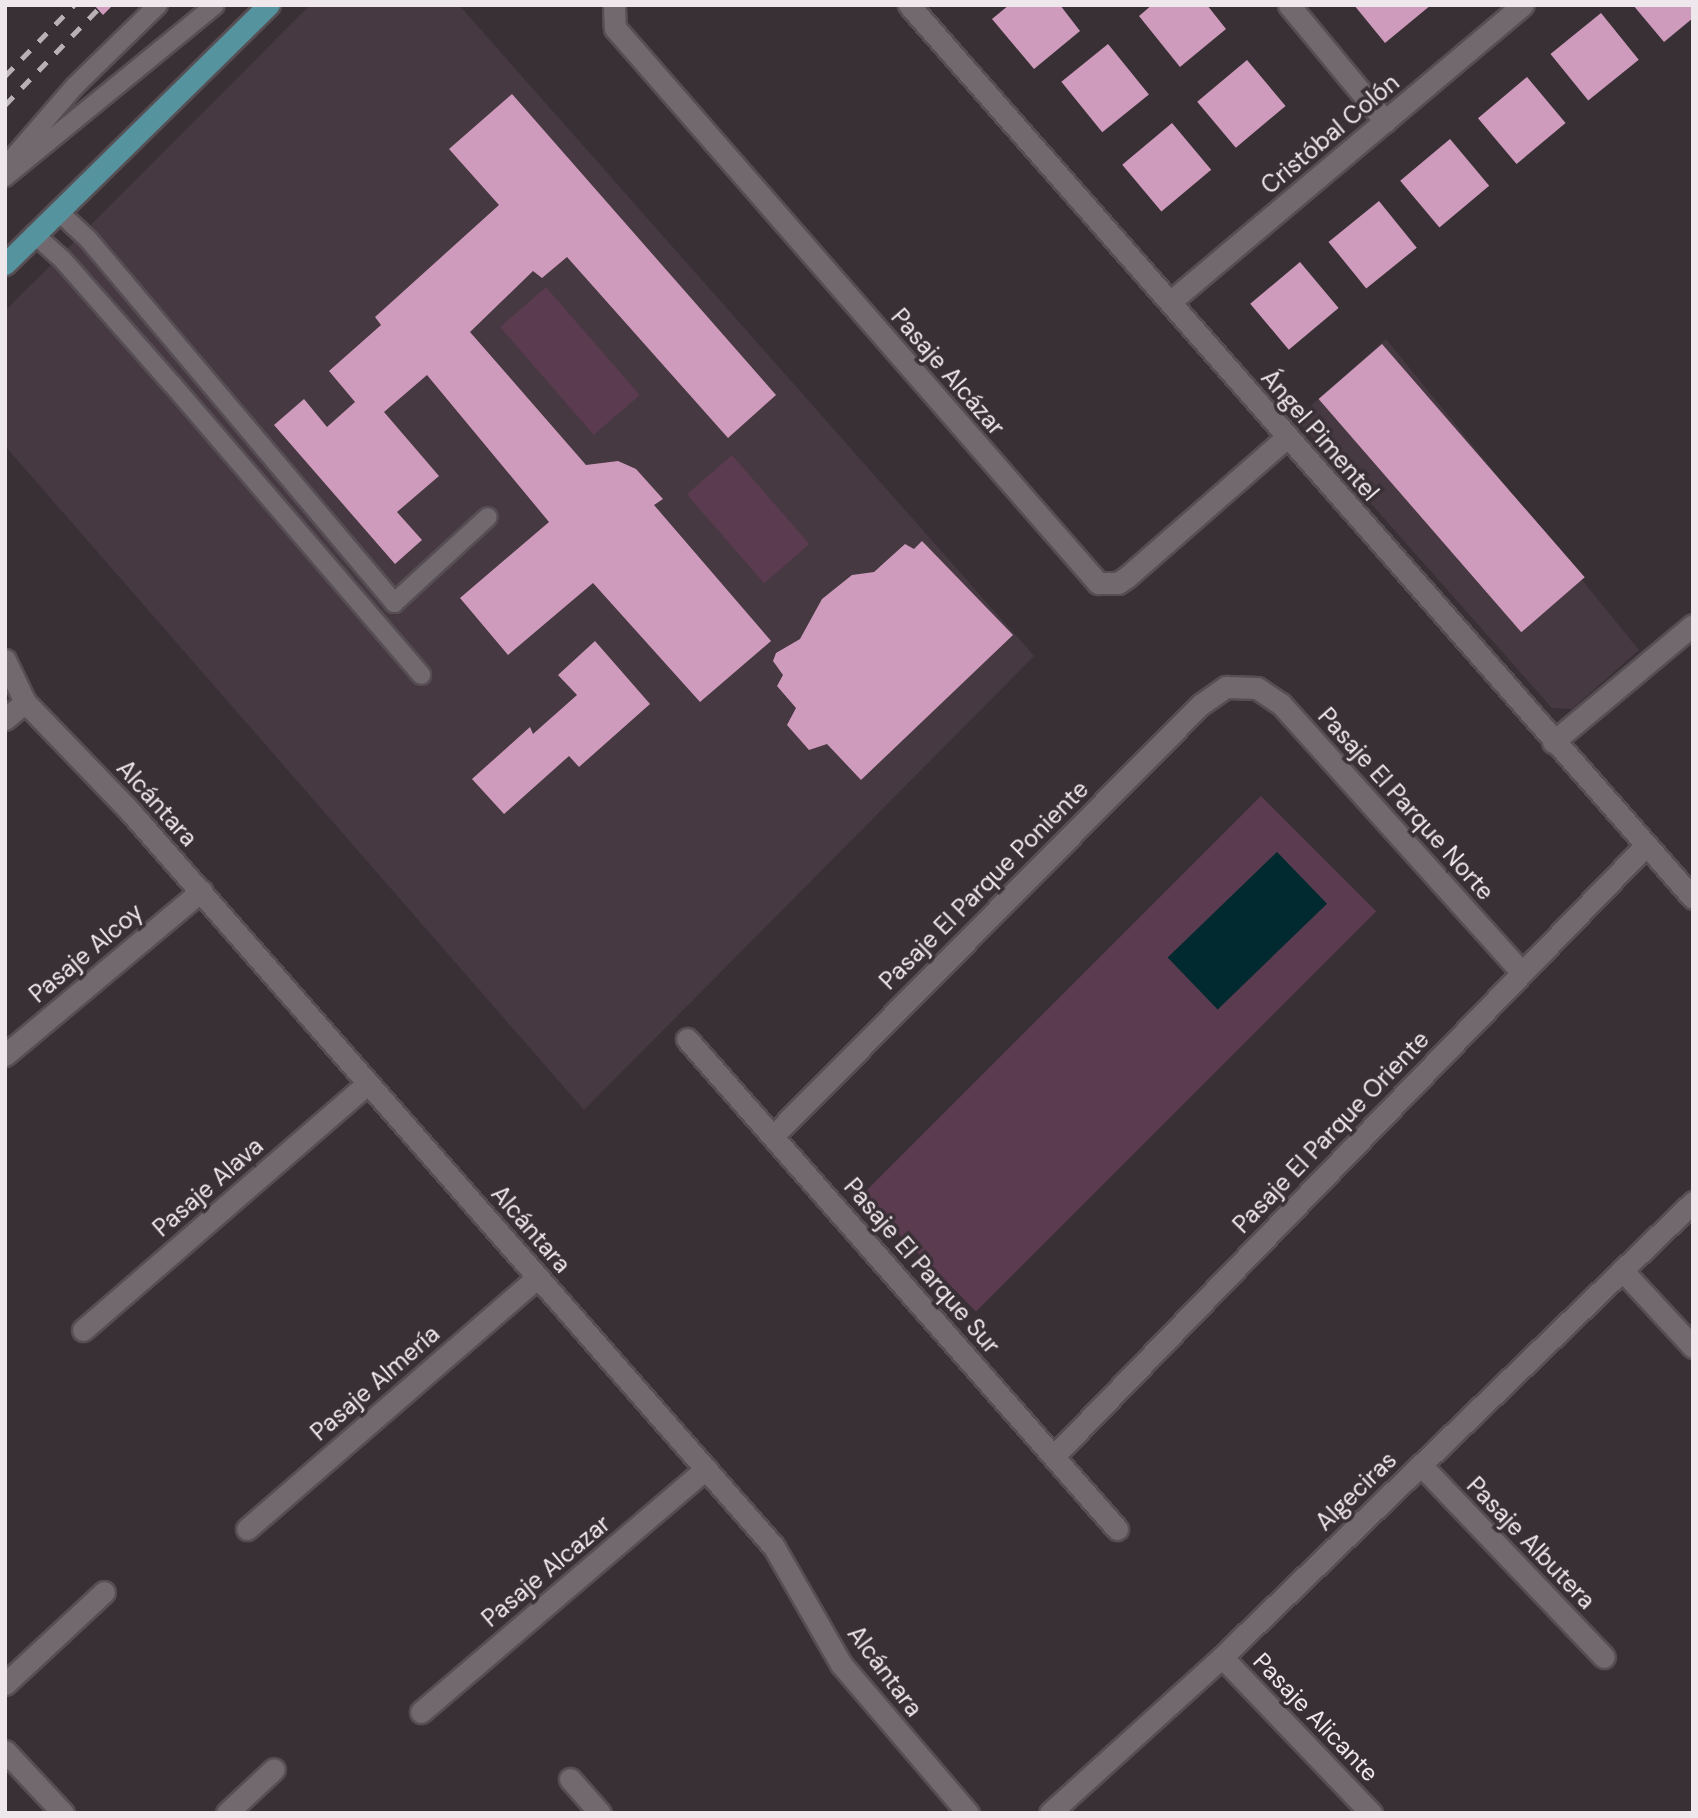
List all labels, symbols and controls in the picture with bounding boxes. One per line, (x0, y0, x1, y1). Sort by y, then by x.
street label: Cristóbal Colón (1255, 68, 1405, 200)
street label: Pasaje Alcázar (885, 303, 1011, 441)
street label: Ángel Pimentel (1255, 363, 1385, 507)
street label: Pasaje El Parque Norte (1312, 702, 1500, 906)
street label: Alcántara (111, 754, 203, 852)
street label: Pasaje El Parque Poniente (874, 775, 1094, 995)
street label: Pasaje Alcoy (24, 897, 148, 1009)
street label: Pasaje El Parque Oriente (1227, 1025, 1435, 1239)
street label: Pasaje Alava (147, 1131, 269, 1243)
street label: Pasaje El Parque Sur (838, 1172, 1006, 1360)
street label: Alcántara (485, 1179, 577, 1279)
street label: Pasaje Almería (305, 1319, 445, 1447)
street label: Algeciras (1310, 1445, 1402, 1537)
street label: Pasaje Albutera (1461, 1471, 1601, 1615)
street label: Pasaje Alcazar (476, 1509, 616, 1633)
street label: Alcántara (842, 1620, 928, 1722)
street label: Pasaje Alicante (1247, 1647, 1385, 1787)

